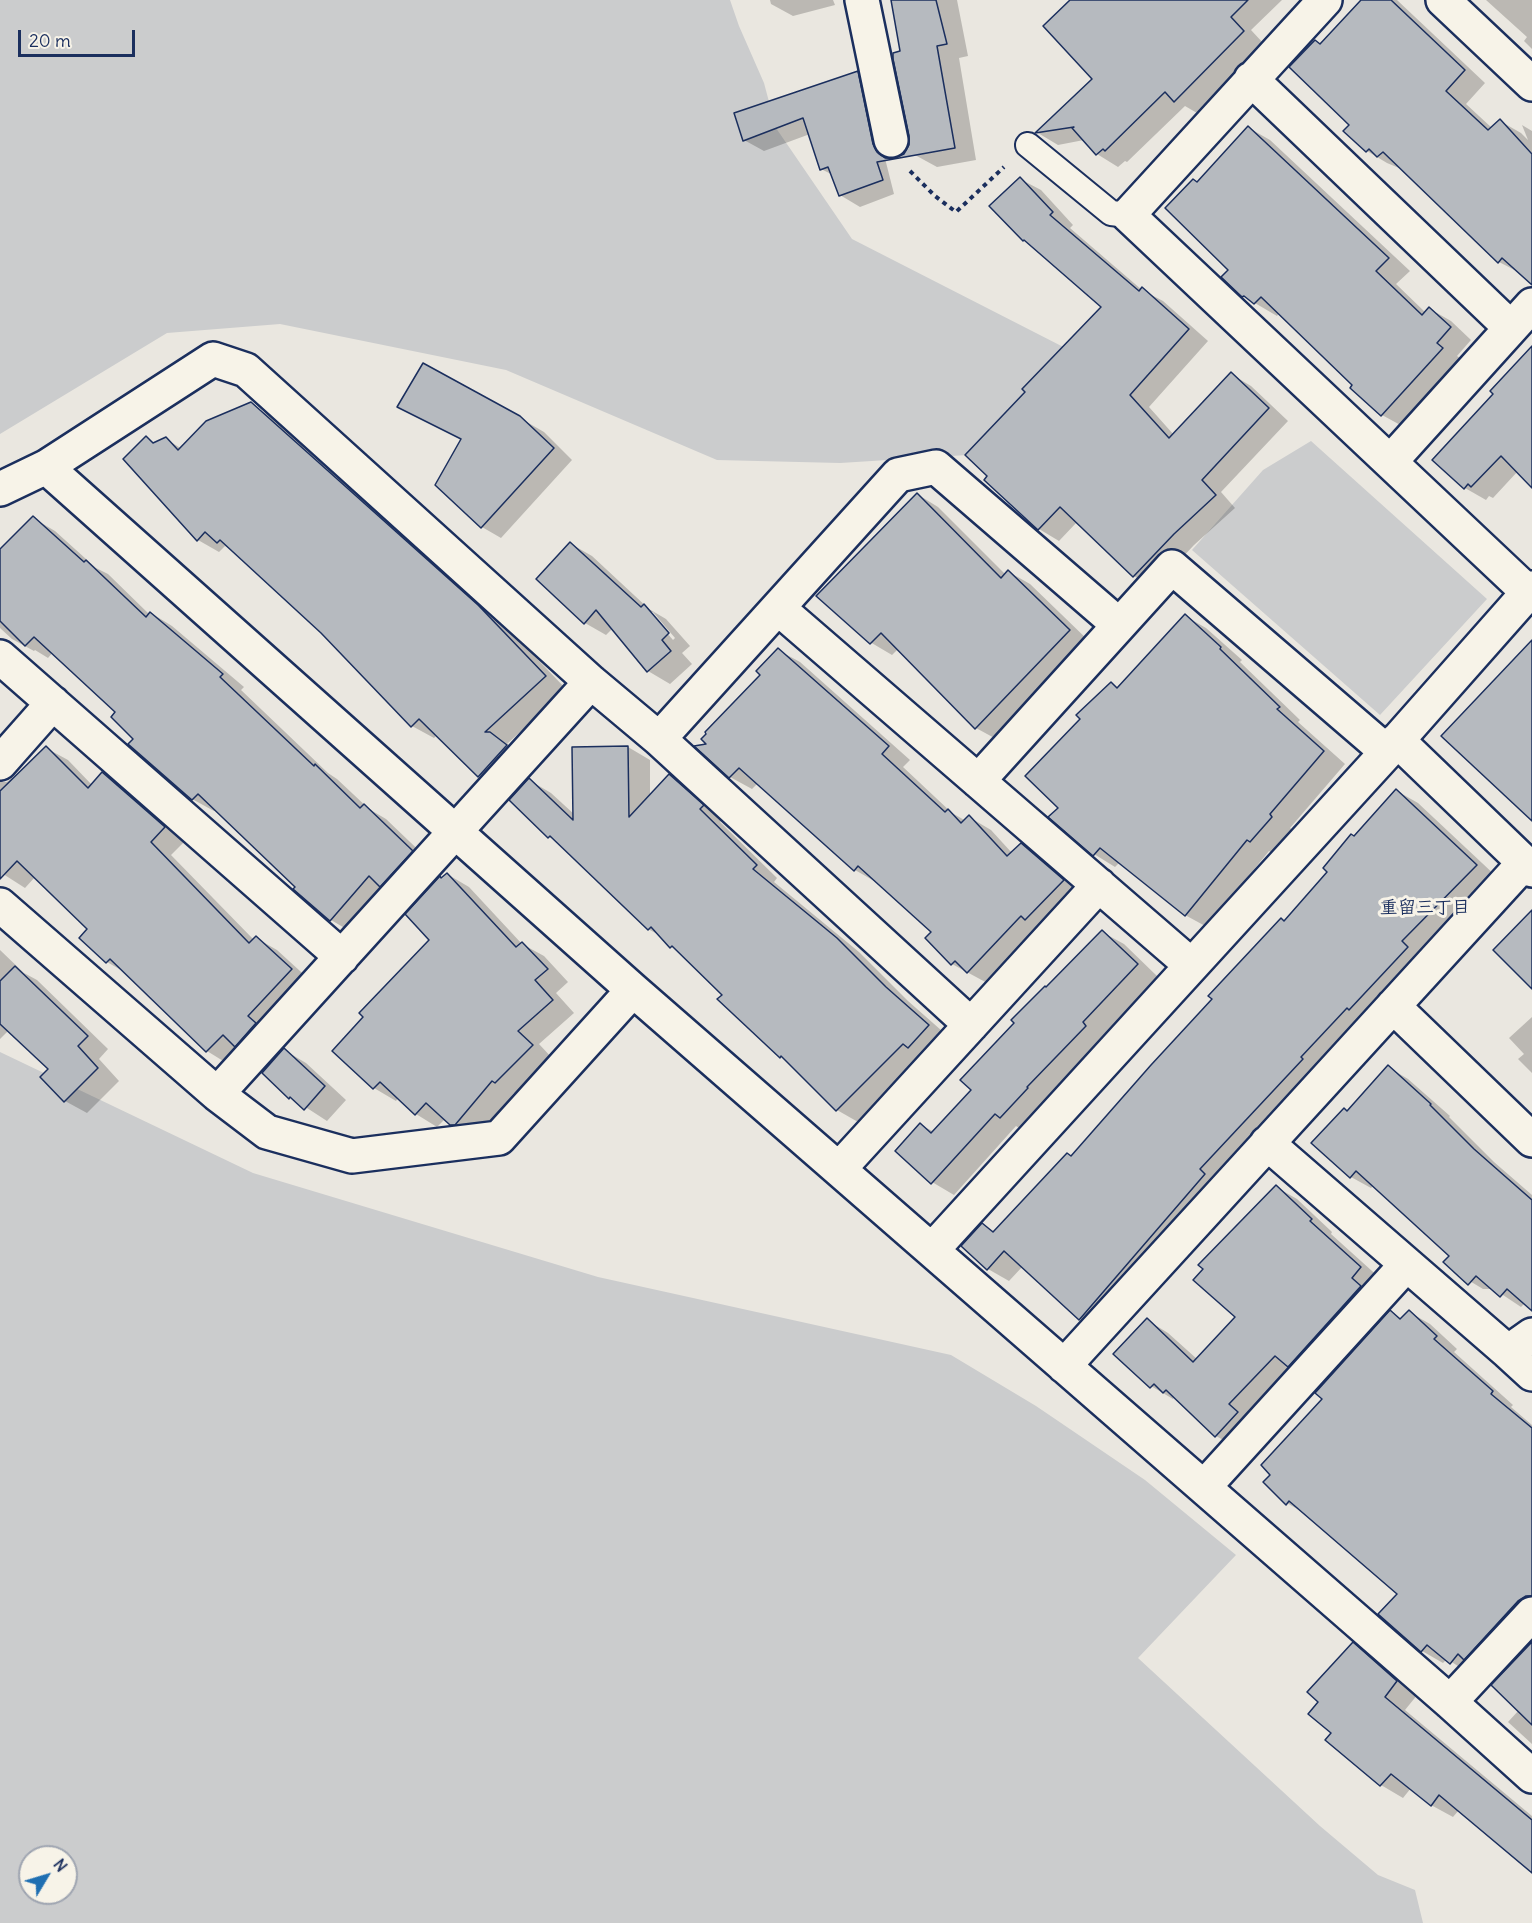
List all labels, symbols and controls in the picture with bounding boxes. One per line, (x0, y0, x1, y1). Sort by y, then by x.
scale bar (21, 18, 138, 56)
text: 20 m (29, 29, 71, 52)
district label: 重留三丁目 (1380, 897, 1470, 919)
north arrow (18, 1845, 78, 1905)
text: N (49, 1855, 72, 1876)

